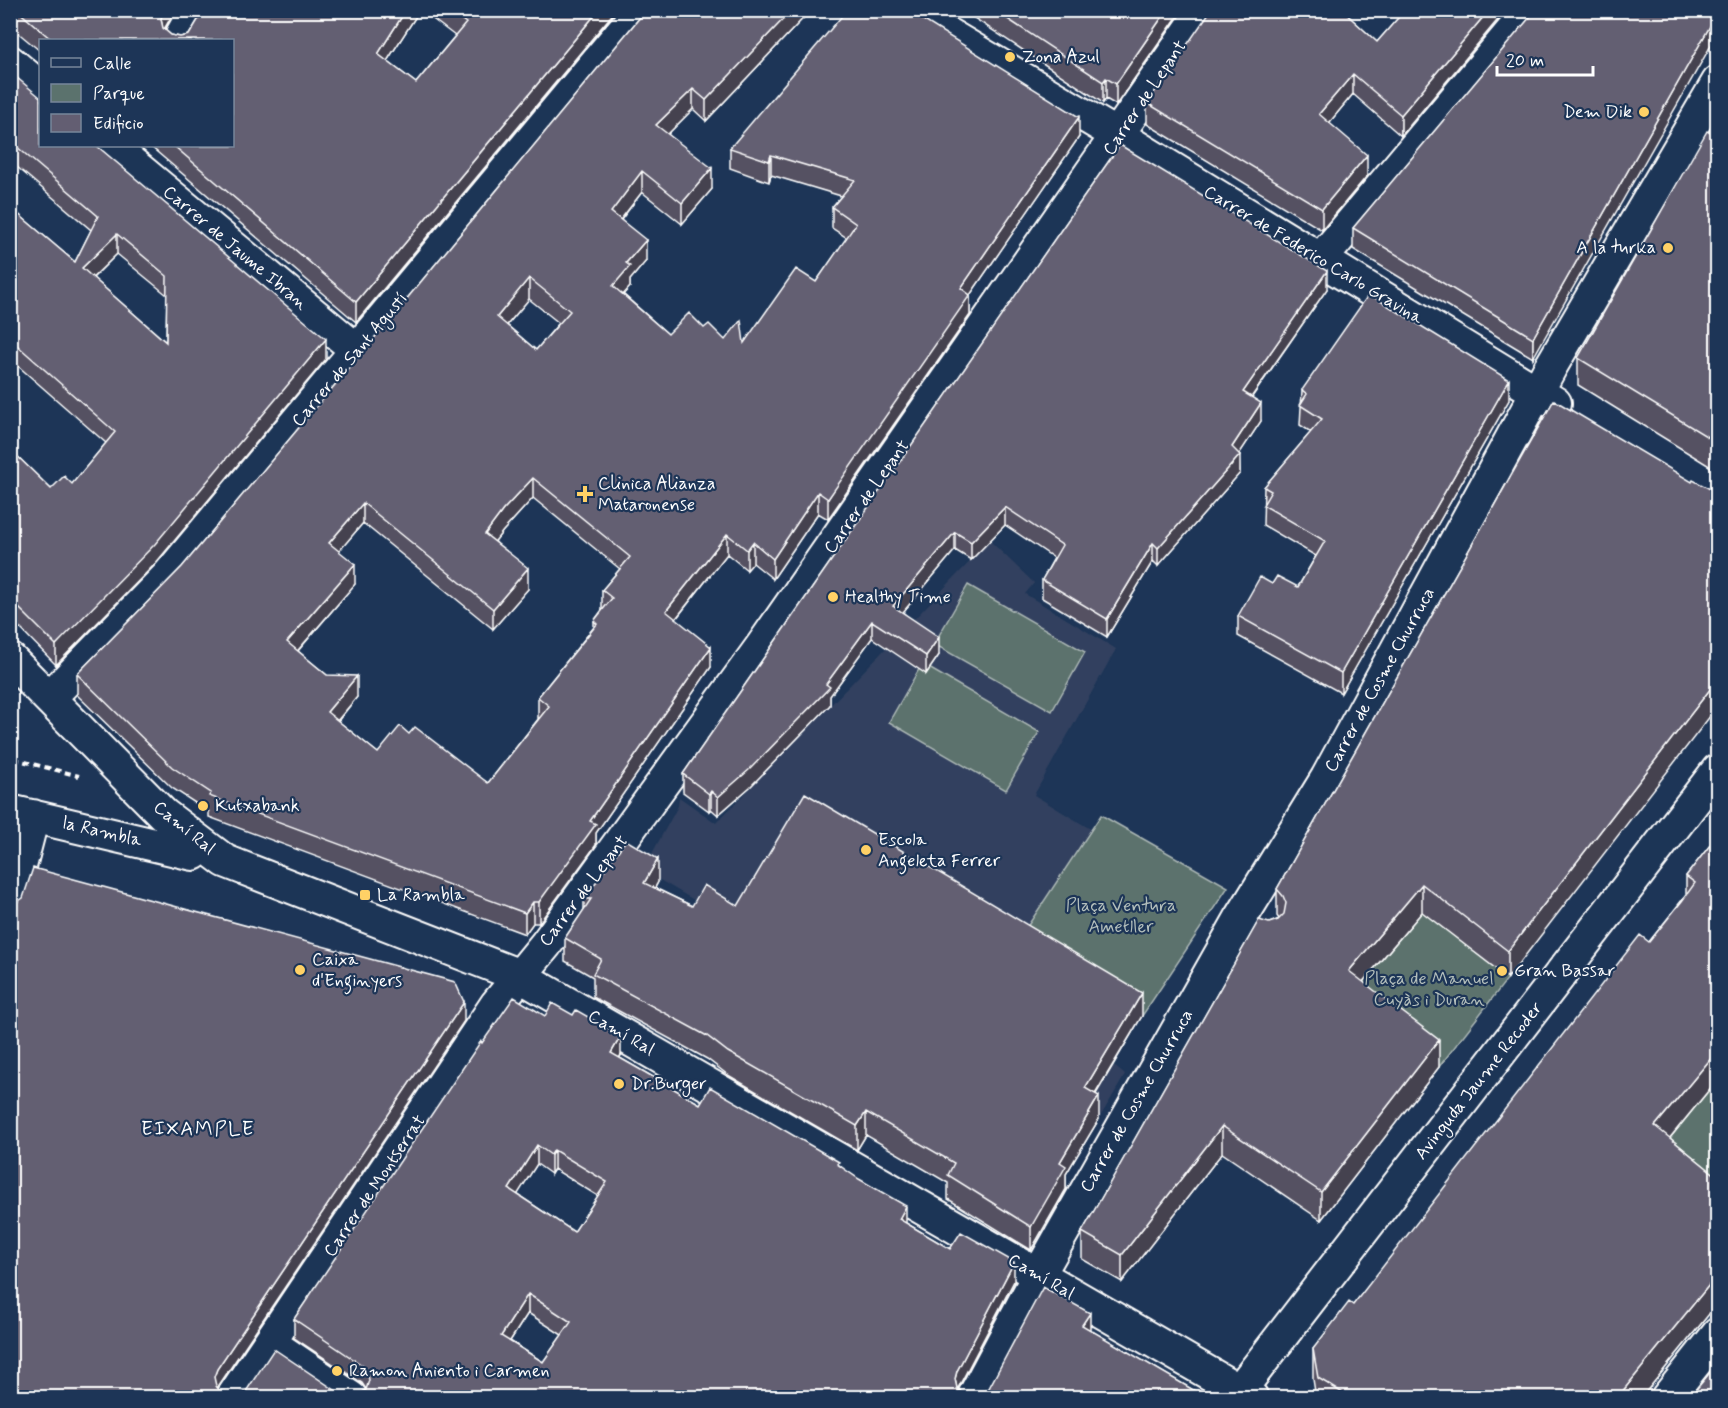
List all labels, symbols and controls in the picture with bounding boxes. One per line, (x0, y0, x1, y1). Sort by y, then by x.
street label: Carrer de Lepant (1098, 36, 1192, 160)
legend (39, 39, 234, 147)
scale bar (1497, 39, 1593, 77)
place label: Zona Azul (1022, 45, 1100, 69)
text: 20 m (1506, 49, 1544, 73)
marker: Zona Azul (1003, 50, 1017, 64)
text: Calle (93, 52, 132, 76)
text: Parque (93, 82, 145, 106)
place label: Dem Dik (1563, 100, 1632, 124)
marker: Dem Dik (1637, 105, 1651, 119)
text: Edificio (93, 112, 144, 136)
street label: Carrer de Jaume Ibran (158, 180, 312, 316)
street label: Carrer de Federico Carlo Gravina (1199, 180, 1427, 330)
place label: A la turka (1576, 236, 1656, 260)
marker: A la turka (1661, 241, 1675, 255)
street label: Carrer de Sant Agustí (287, 288, 414, 433)
street label: Carrer de Lepant (819, 435, 915, 559)
place label: Clinica Alianza Mataronense (598, 472, 715, 517)
marker: Clinica Alianza Mataronense (576, 485, 594, 503)
street label: Carrer de Cosme Churruca (1319, 583, 1441, 777)
place label: Healthy Time (845, 585, 951, 609)
marker: Healthy Time (826, 590, 840, 604)
place label: Kutxabank (215, 794, 300, 818)
street label: Camí Ral (148, 796, 220, 860)
marker: Kutxabank (196, 799, 210, 813)
street label: la Rambla (60, 811, 144, 853)
place label: Escola Angeleta Ferrer (878, 828, 1001, 875)
street label: Carrer de Lepant (534, 830, 634, 952)
marker: Escola Angeleta Ferrer (859, 843, 873, 857)
place label: La Rambla (377, 883, 465, 907)
marker: La Rambla (358, 888, 372, 902)
park label: Plaça Ventura Ametller (1066, 894, 1176, 939)
place label: Caixa d'Enginyers (312, 948, 402, 995)
place label: Gran Bassar (1514, 959, 1616, 983)
marker: Caixa d'Enginyers (293, 963, 307, 977)
marker: Gran Bassar (1495, 964, 1509, 978)
park label: Plaça de Manuel Cuyàs i Duran (1364, 967, 1494, 1012)
street label: Avinguda Jaume Recoder (1410, 997, 1549, 1166)
street label: Camí Ral (583, 1004, 659, 1062)
street label: Carrer de Cosme Churruca (1075, 1005, 1199, 1197)
place label: Dr.Burger (631, 1072, 707, 1097)
marker: Dr.Burger (612, 1077, 626, 1091)
street label: Carrer de Montserrat (318, 1110, 432, 1262)
district label: EIXAMPLE (141, 1116, 255, 1143)
street label: Camí Ral (1003, 1248, 1079, 1306)
place label: Ramon Aniento i Carmen (349, 1359, 550, 1383)
marker: Ramon Aniento i Carmen (330, 1364, 344, 1378)

